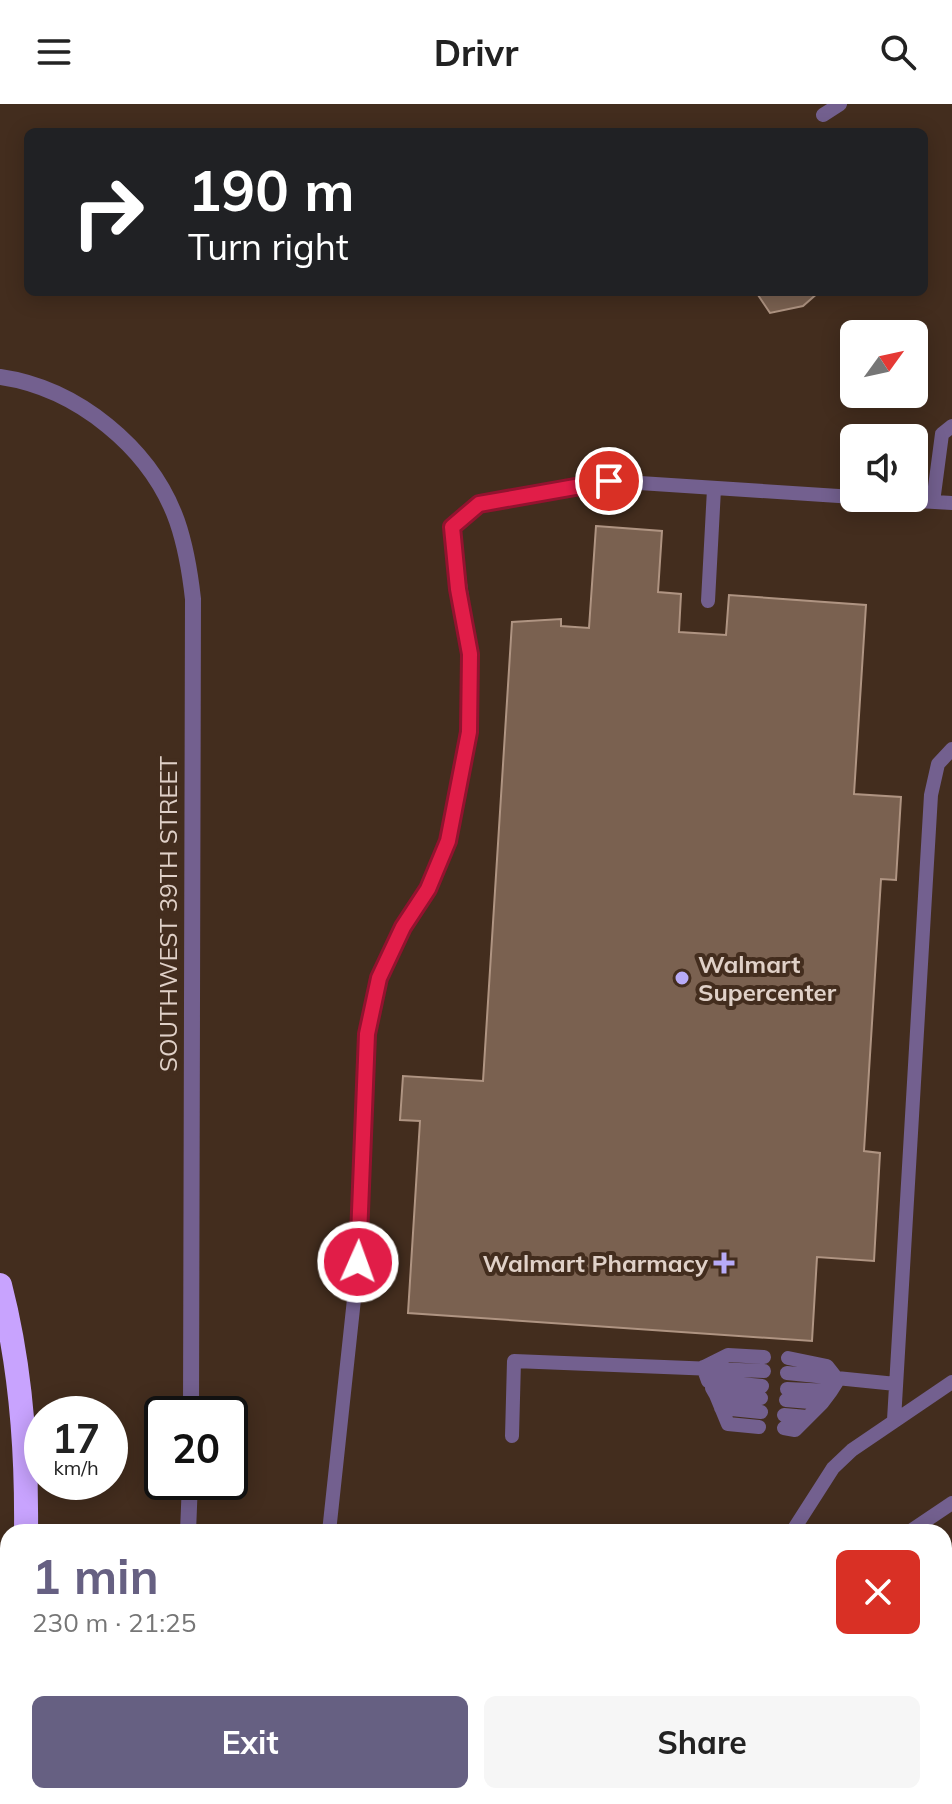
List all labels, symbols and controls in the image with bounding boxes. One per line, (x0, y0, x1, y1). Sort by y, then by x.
icon: menu (32, 30, 76, 74)
text: Drivr (434, 30, 518, 75)
icon: search (876, 30, 920, 74)
text: 190 m (188, 155, 355, 225)
icon: right (56, 160, 160, 264)
text: Turn right (188, 224, 349, 269)
north arrow (840, 320, 928, 408)
map controls (840, 320, 928, 512)
button: sound (840, 424, 928, 512)
pin (575, 447, 643, 515)
icon: arrive (587, 459, 631, 503)
street label: SOUTHWEST 39TH STREET (153, 756, 183, 1072)
place label: Walmart Supercenter (698, 949, 837, 1007)
marker: Walmart Supercenter (673, 969, 691, 987)
position arrow (316, 1220, 400, 1304)
place label: Walmart Pharmacy (483, 1248, 709, 1278)
marker: Walmart Pharmacy (715, 1254, 733, 1272)
speed limit sign: 20 (144, 1396, 248, 1500)
text: 17 (52, 1413, 100, 1463)
text: km/h (53, 1455, 99, 1480)
text: 1 min (32, 1546, 159, 1606)
button: close (836, 1550, 920, 1634)
text: 230 m · 21:25 (32, 1606, 196, 1639)
button: Exit (32, 1696, 468, 1788)
button: Share (484, 1696, 920, 1788)

